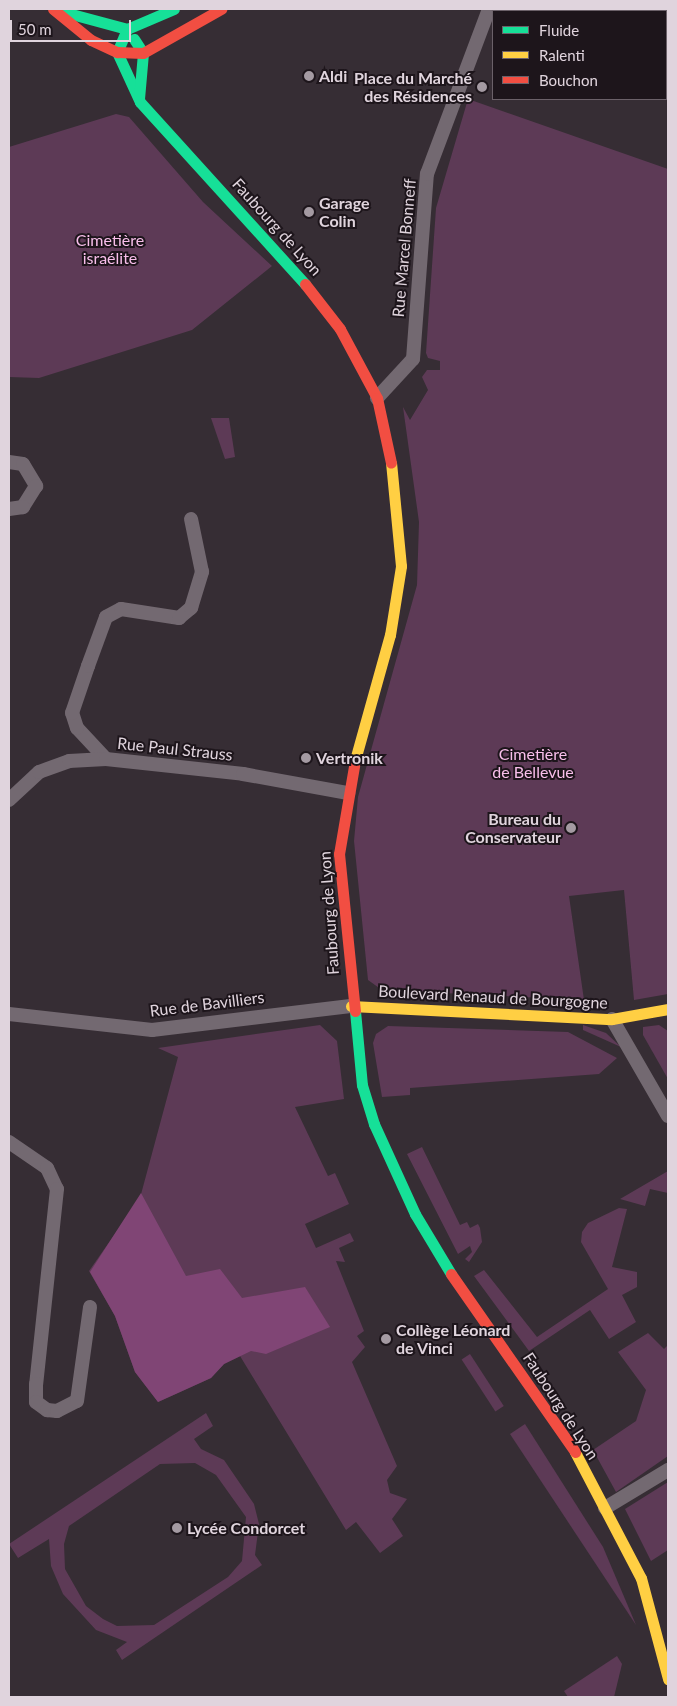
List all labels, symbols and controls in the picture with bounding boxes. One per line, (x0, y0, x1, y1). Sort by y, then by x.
scale bar (12, 10, 134, 42)
legend (492, 10, 667, 100)
text: 50 m (18, 20, 52, 38)
text: Fluide (539, 21, 579, 39)
text: Ralenti (539, 46, 585, 64)
place label: Aldi (319, 66, 347, 86)
place label: Place du Marché des Résidences (354, 68, 472, 106)
marker: Aldi (303, 70, 315, 82)
text: Bouchon (539, 71, 598, 89)
marker: Place du Marché des Résidences (476, 81, 488, 93)
street label: Faubourg de Lyon (228, 174, 326, 280)
street label: Rue Marcel Bonneff (388, 178, 420, 318)
place label: Garage Colin (319, 193, 370, 231)
marker: Garage Colin (303, 206, 315, 218)
park label: Cimetière israélite (76, 230, 144, 268)
street label: Rue Paul Strauss (116, 733, 234, 765)
park label: Cimetière de Bellevue (492, 744, 574, 782)
place label: Vertronik (316, 748, 383, 768)
marker: Vertronik (300, 752, 312, 764)
place label: Bureau du Conservateur (465, 809, 561, 847)
marker: Bureau du Conservateur (565, 822, 577, 834)
street label: Faubourg de Lyon (315, 850, 343, 976)
street label: Boulevard Renaud de Bourgogne (378, 981, 608, 1013)
street label: Rue de Bavilliers (149, 987, 265, 1021)
place label: Collège Léonard de Vinci (396, 1320, 510, 1358)
marker: Collège Léonard de Vinci (380, 1333, 392, 1345)
street label: Faubourg de Lyon (519, 1349, 603, 1463)
place label: Lycée Condorcet (187, 1518, 305, 1538)
marker: Lycée Condorcet (171, 1522, 183, 1534)

